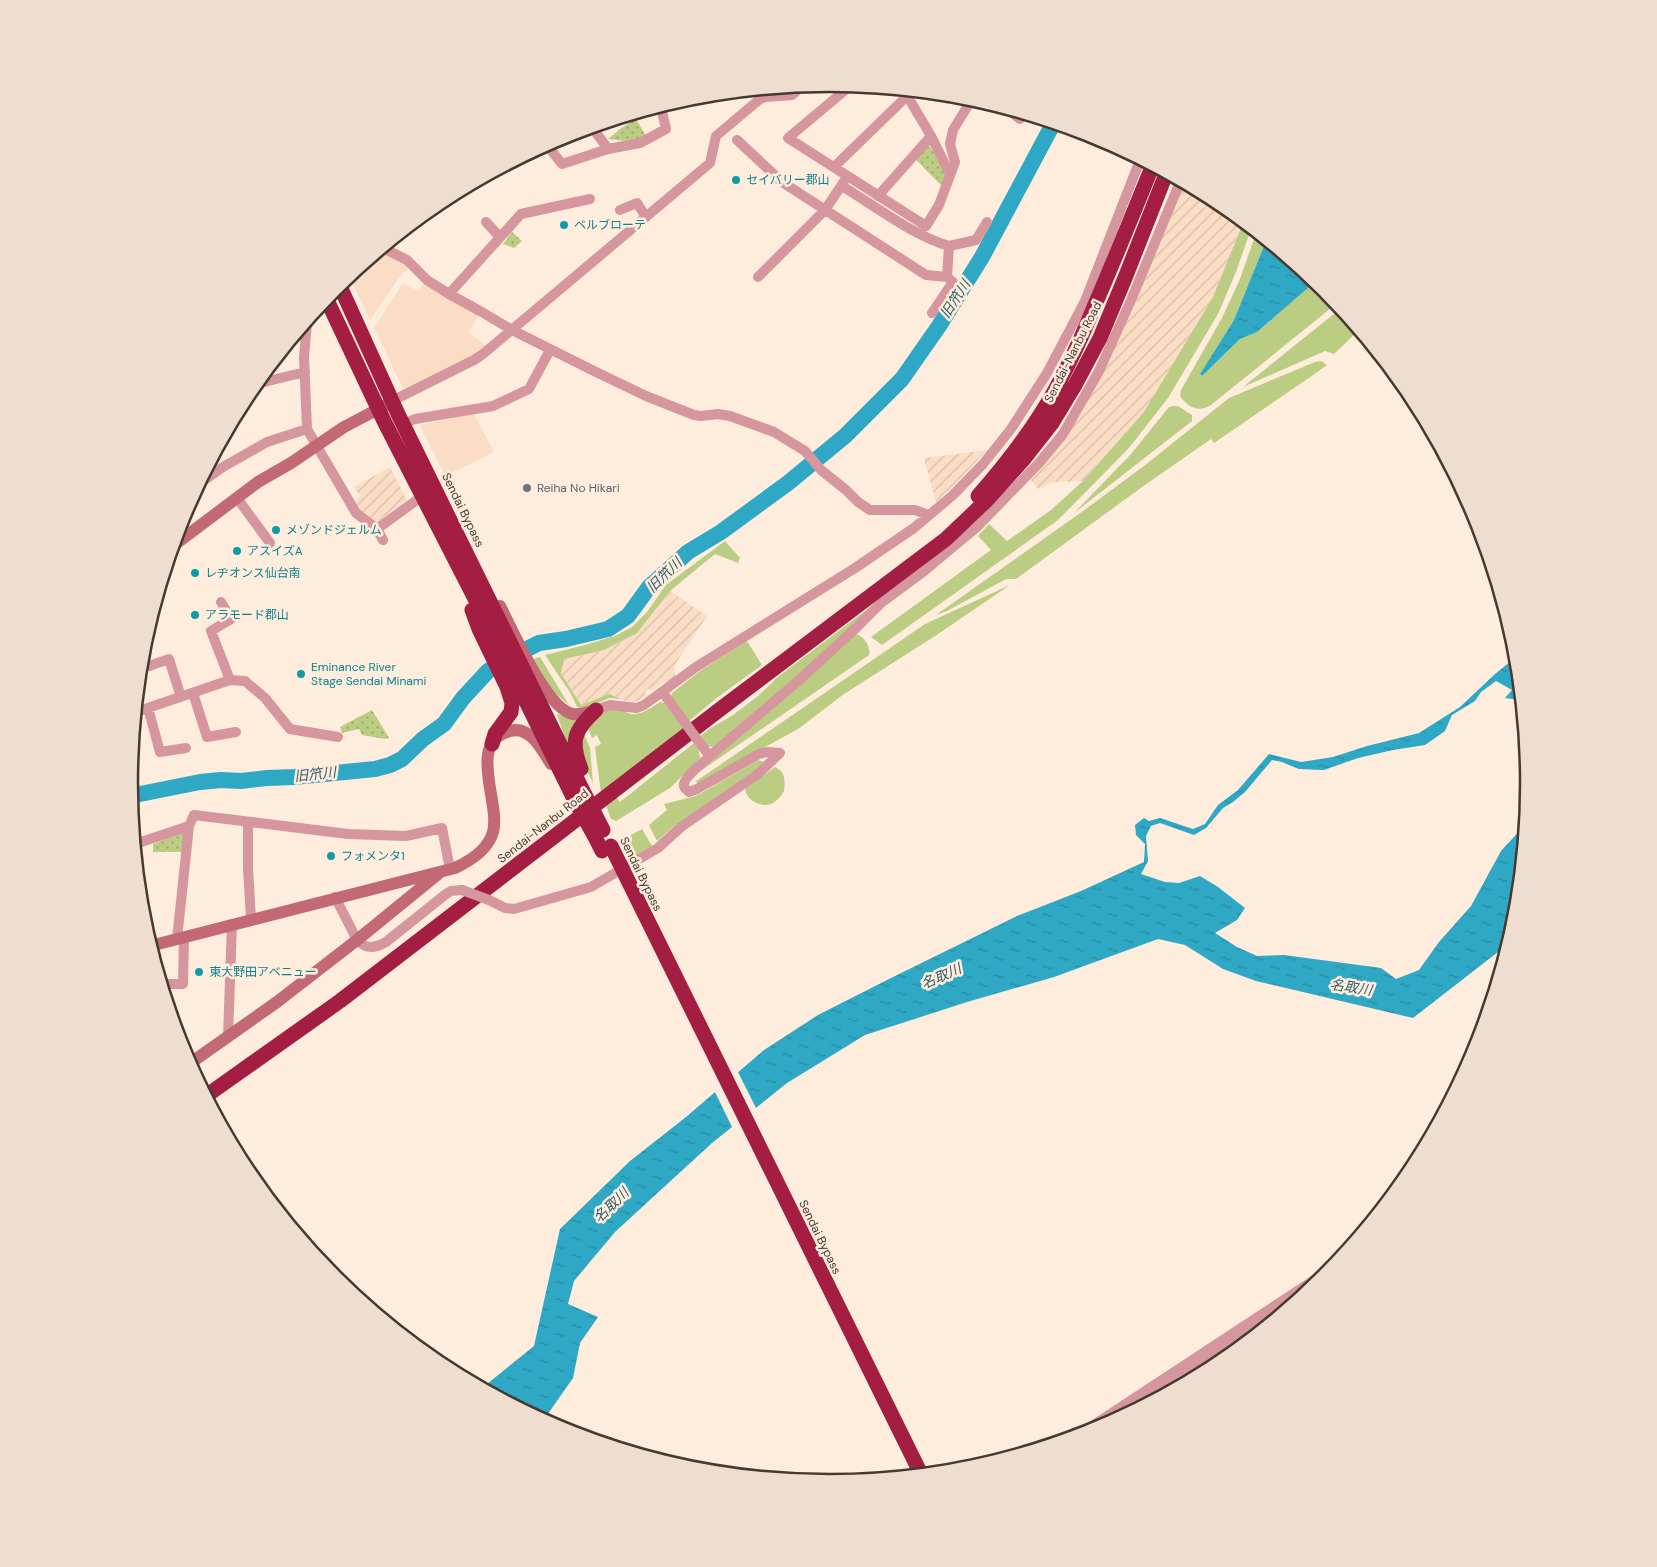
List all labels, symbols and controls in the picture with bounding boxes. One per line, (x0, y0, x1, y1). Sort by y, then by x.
place label: セイバリー郡山 (746, 172, 830, 188)
marker: セイバリー郡山 (730, 174, 742, 186)
place label: ベルブローテ (574, 217, 646, 233)
marker: ベルブローテ (558, 219, 570, 231)
water label: 旧笊川 (936, 275, 975, 322)
street label: Sendai-Nanbu Road (1041, 299, 1105, 405)
street label: Sendai Bypass (438, 470, 488, 550)
place label: Reiha No Hikari (537, 480, 620, 496)
marker: Reiha No Hikari (521, 482, 533, 494)
place label: メゾンドジェルム (286, 522, 382, 538)
marker: メゾンドジェルム (270, 524, 282, 536)
place label: アスイズA (247, 543, 303, 559)
marker: アスイズA (231, 545, 243, 557)
water label: 旧笊川 (643, 553, 687, 596)
place label: レヂオンス仙台南 (205, 565, 301, 581)
marker: レヂオンス仙台南 (189, 567, 201, 579)
place label: アラモード郡山 (205, 607, 289, 623)
marker: アラモード郡山 (189, 609, 201, 621)
place label: Eminance River Stage Sendai Minami (311, 659, 427, 689)
marker: Eminance River Stage Sendai Minami (295, 668, 307, 680)
water label: 旧笊川 (293, 763, 339, 785)
street label: Sendai-Nanbu Road (494, 785, 592, 867)
street label: Sendai Bypass (616, 834, 666, 914)
place label: フォメンタ1 (341, 848, 405, 864)
marker: フォメンタ1 (325, 850, 337, 862)
water label: 名取川 (918, 958, 966, 993)
place label: 東大野田アベニュー (209, 964, 317, 980)
marker: 東大野田アベニュー (193, 966, 205, 978)
water label: 名取川 (1329, 975, 1375, 999)
water label: 名取川 (590, 1183, 634, 1226)
street label: Sendai Bypass (795, 1197, 845, 1277)

